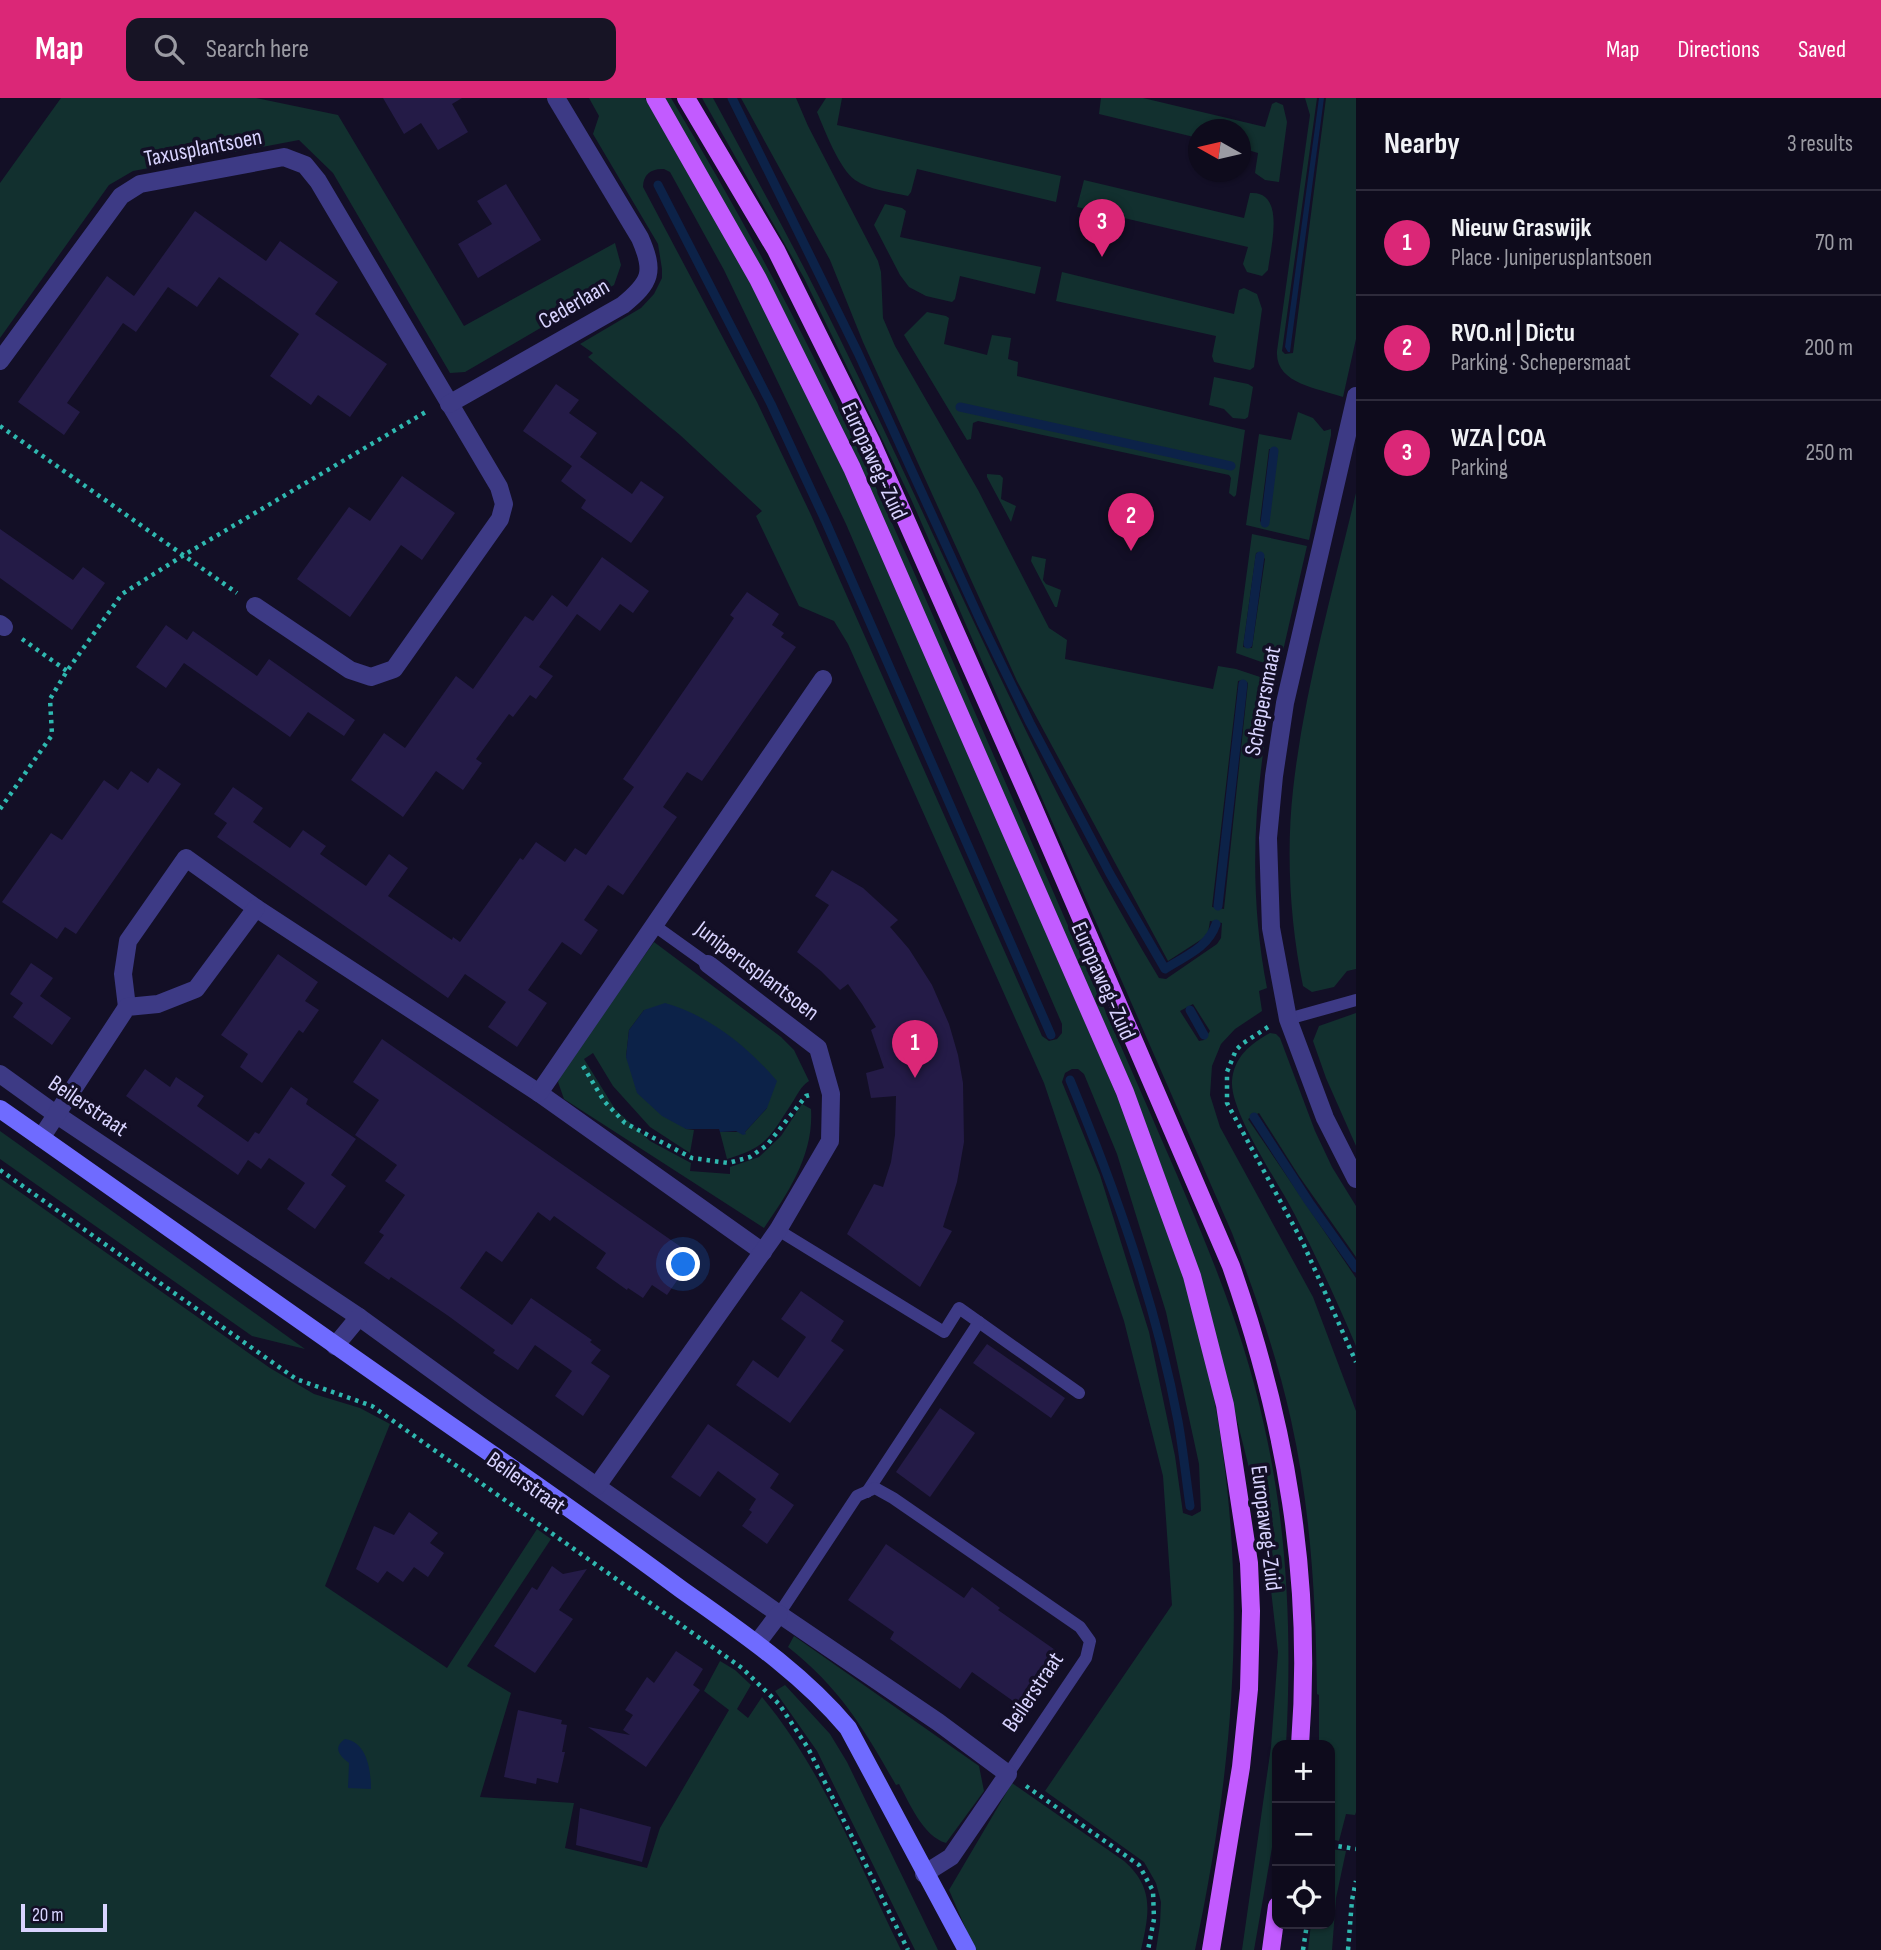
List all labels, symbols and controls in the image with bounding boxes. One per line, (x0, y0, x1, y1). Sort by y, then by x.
search box (126, 18, 616, 81)
text: Map (35, 29, 84, 69)
icon: search (150, 30, 188, 68)
text: Search here (206, 34, 309, 65)
text: Map (1606, 35, 1639, 64)
text: Directions (1677, 35, 1760, 64)
text: Saved (1798, 35, 1846, 64)
north arrow (1188, 119, 1251, 182)
street label: Taxusplantsoen (142, 123, 264, 173)
text: Nearby (1384, 126, 1460, 162)
text: 3 results (1787, 130, 1853, 158)
pin: 3 (1079, 199, 1125, 257)
text: Nieuw Graswijk (1451, 213, 1591, 244)
text: 1 (1402, 229, 1412, 257)
text: 70 m (1815, 229, 1853, 257)
text: Place · Juniperusplantsoen (1451, 244, 1652, 272)
street label: Cederlaan (533, 273, 615, 335)
text: RVO.nl | Dictu (1451, 318, 1575, 349)
text: 2 (1402, 334, 1412, 362)
text: 200 m (1805, 334, 1853, 362)
text: Parking · Schepersmaat (1451, 349, 1631, 377)
street label: Europaweg-Zuid (835, 398, 913, 524)
text: WZA | COA (1451, 423, 1546, 454)
text: 3 (1402, 439, 1412, 467)
text: 250 m (1806, 439, 1853, 467)
text: Parking (1451, 454, 1508, 482)
pin: 2 (1108, 493, 1154, 551)
street label: Schepersmaat (1239, 644, 1287, 758)
street label: Juniperusplantsoen (689, 915, 825, 1027)
street label: Europaweg-Zuid (1065, 918, 1141, 1044)
pin: 1 (892, 1020, 938, 1078)
street label: Beilerstraat (43, 1069, 133, 1143)
your location (666, 1247, 700, 1281)
street label: Beilerstraat (481, 1446, 571, 1520)
street label: Europaweg-Zuid (1244, 1464, 1288, 1592)
street label: Beilerstraat (996, 1647, 1070, 1737)
map controls (1272, 1740, 1335, 1929)
button: + (1272, 1740, 1335, 1803)
button: − (1272, 1803, 1335, 1866)
button: locate (1272, 1866, 1335, 1929)
scale bar (21, 1901, 107, 1933)
text: 20 m (32, 1904, 64, 1927)

